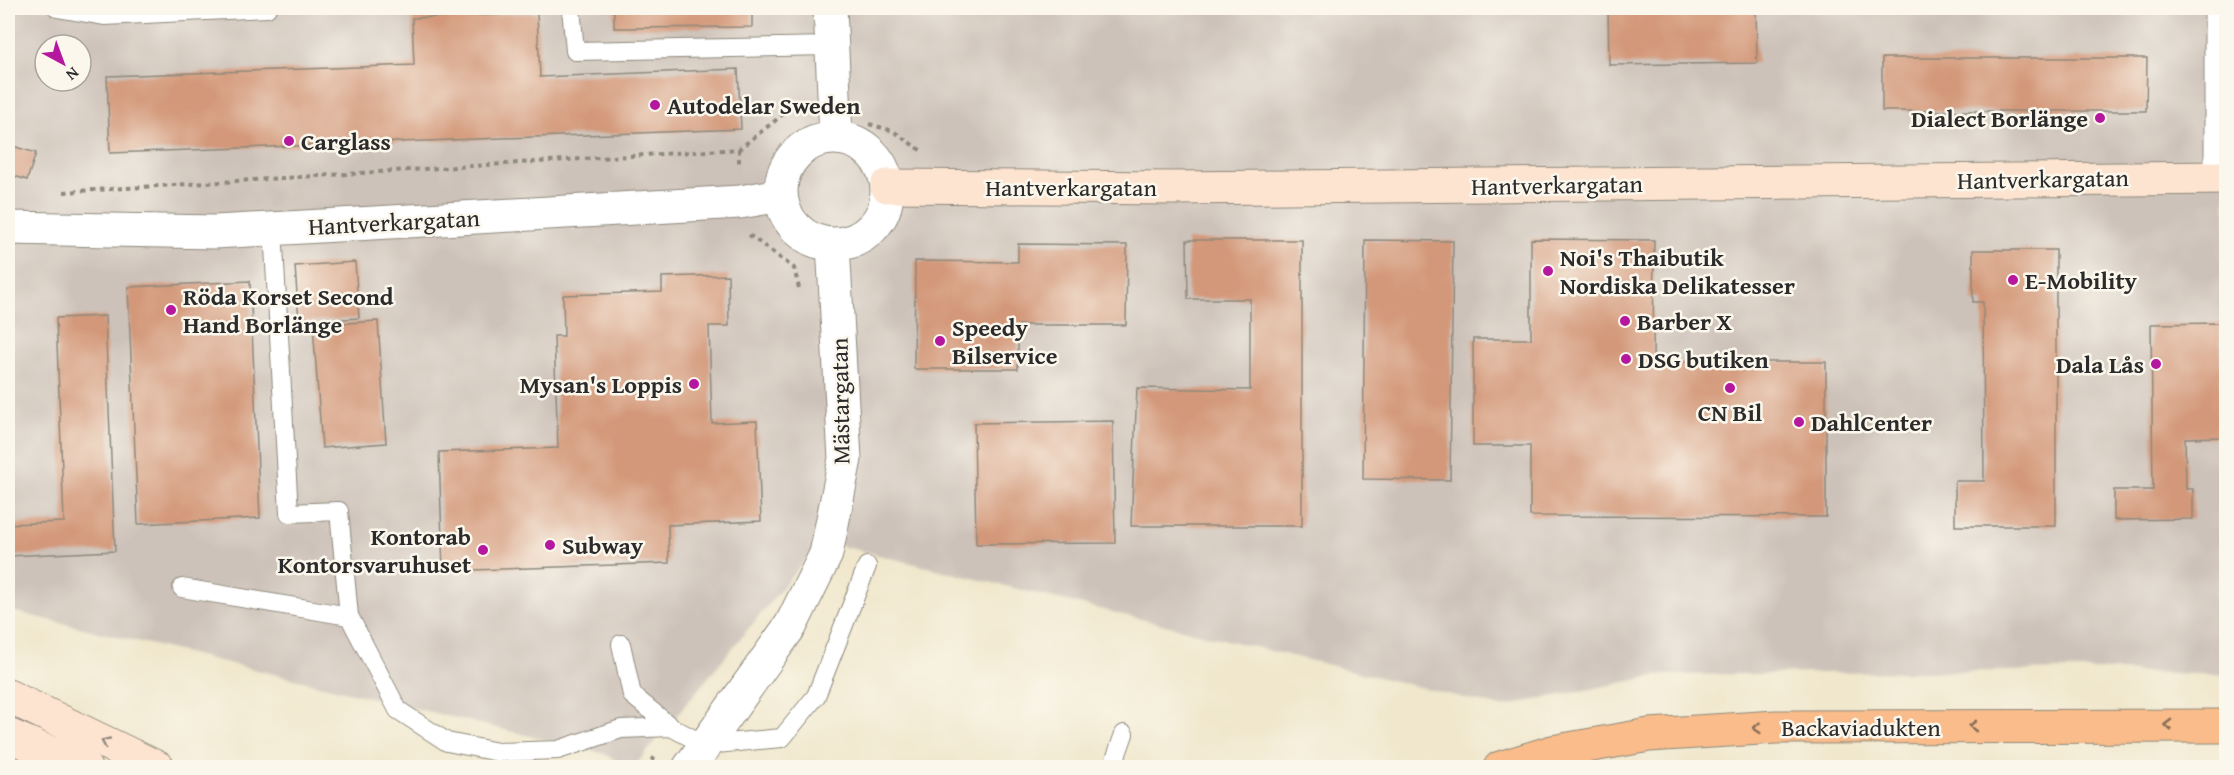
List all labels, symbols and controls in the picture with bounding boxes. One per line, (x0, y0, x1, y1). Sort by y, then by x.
north arrow (33, 33, 93, 93)
text: N (61, 62, 85, 87)
place label: Autodelar Sweden (667, 88, 861, 123)
marker: Autodelar Sweden (648, 98, 662, 112)
place label: Dialect Borlänge (1911, 101, 2088, 136)
marker: Dialect Borlänge (2093, 111, 2107, 125)
place label: Carglass (301, 124, 391, 159)
marker: Carglass (282, 134, 296, 148)
street label: Hantverkargatan (1957, 160, 2130, 198)
street label: Hantverkargatan (1471, 166, 1644, 204)
street label: Hantverkargatan (985, 170, 1157, 205)
street label: Hantverkargatan (307, 200, 481, 244)
place label: Noi's Thaibutik Nordiska Delikatesser (1560, 240, 1795, 303)
place label: E-Mobility (2025, 263, 2137, 298)
marker: Noi's Thaibutik Nordiska Delikatesser (1541, 264, 1555, 278)
marker: E-Mobility (2006, 273, 2020, 287)
place label: Röda Korset Second Hand Borlänge (183, 279, 394, 342)
marker: Röda Korset Second Hand Borlänge (164, 303, 178, 317)
place label: Barber X (1637, 304, 1732, 339)
place label: Speedy Bilservice (952, 310, 1058, 373)
marker: Barber X (1618, 314, 1632, 328)
marker: Speedy Bilservice (933, 334, 947, 348)
street label: Mästargatan (821, 337, 859, 465)
place label: DSG butiken (1638, 342, 1769, 377)
place label: Dala Lås (2056, 347, 2144, 382)
marker: DSG butiken (1619, 352, 1633, 366)
marker: Dala Lås (2149, 357, 2163, 371)
place label: Mysan's Loppis (520, 367, 682, 402)
marker: Mysan's Loppis (687, 377, 701, 391)
marker: CN Bil (1723, 381, 1737, 395)
place label: CN Bil (1698, 395, 1763, 430)
place label: DahlCenter (1811, 405, 1932, 440)
marker: DahlCenter (1792, 415, 1806, 429)
place label: Kontorab Kontorsvaruhuset (278, 519, 471, 582)
place label: Subway (562, 528, 644, 563)
marker: Subway (543, 538, 557, 552)
marker: Kontorab Kontorsvaruhuset (476, 543, 490, 557)
street label: Backaviadukten (1781, 710, 1941, 745)
one-way arrow (2164, 719, 2173, 732)
one-way arrow (1969, 720, 1978, 732)
one-way arrow (1753, 721, 1762, 734)
one-way arrow (101, 738, 112, 750)

